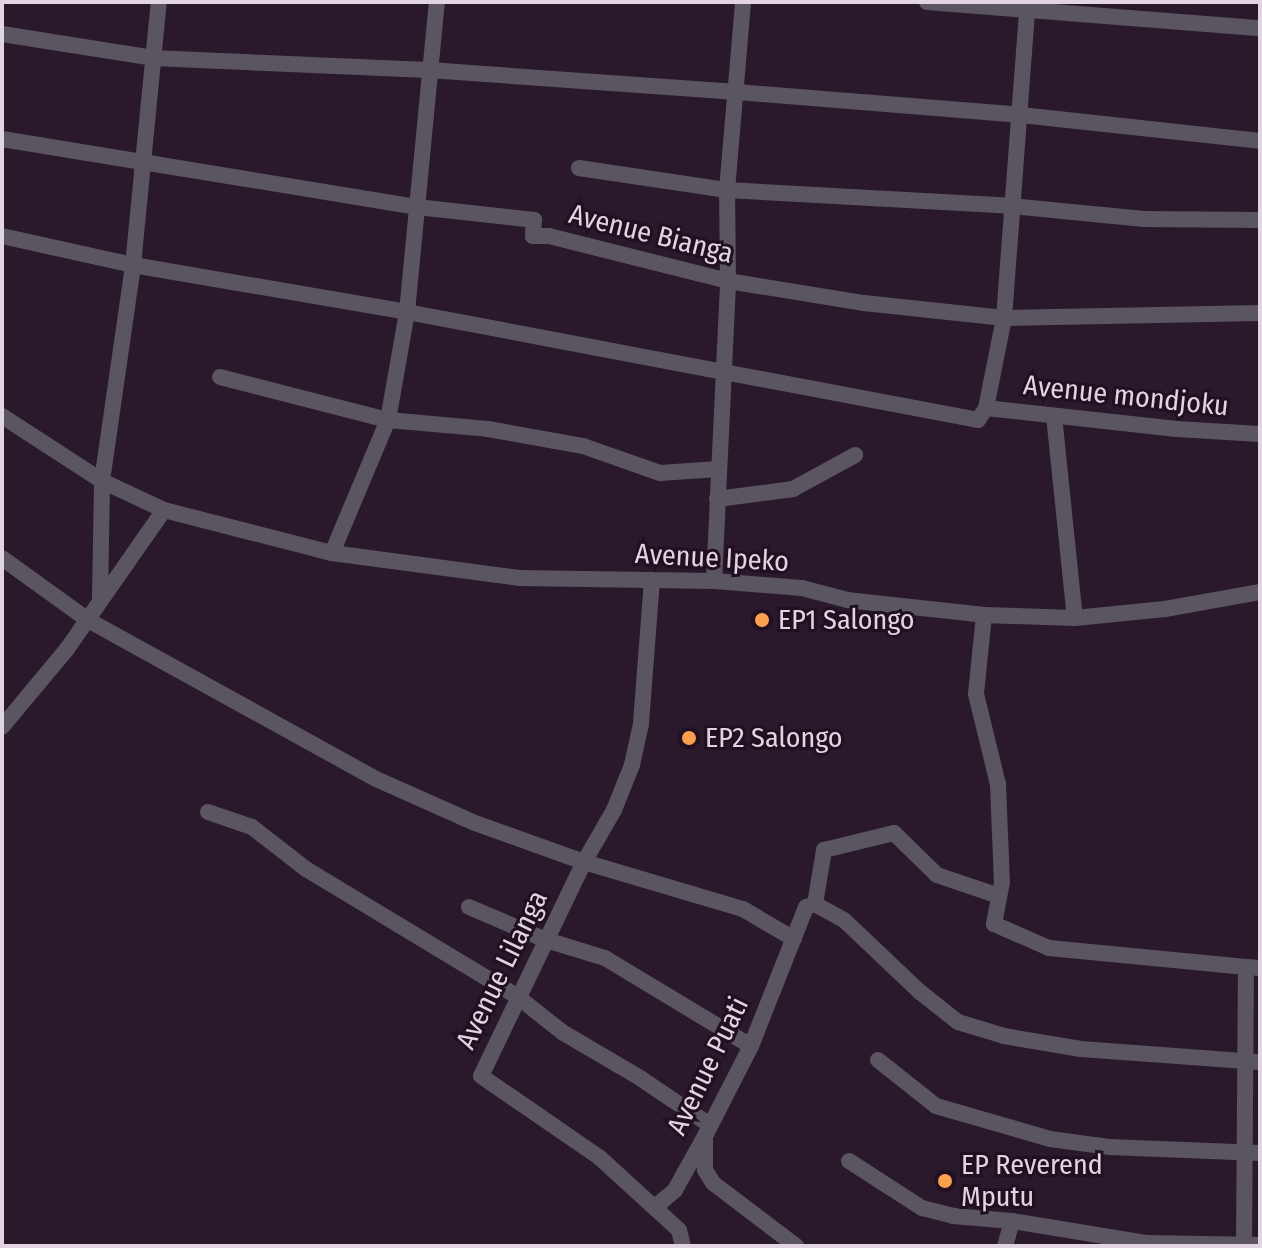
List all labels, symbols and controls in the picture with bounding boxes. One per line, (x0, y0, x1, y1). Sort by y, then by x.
street label: Avenue Bianga (565, 197, 737, 271)
street label: Avenue mondjoku (1022, 369, 1230, 423)
street label: Avenue Ipeko (634, 537, 790, 579)
place label: EP1 Salongo (778, 603, 915, 637)
marker: EP1 Salongo (753, 611, 771, 629)
place label: EP2 Salongo (705, 721, 843, 755)
marker: EP2 Salongo (680, 729, 698, 747)
street label: Avenue Lilanga (449, 885, 555, 1055)
street label: Avenue Puati (660, 992, 756, 1140)
place label: EP Reverend Mputu (961, 1148, 1103, 1214)
marker: EP Reverend Mputu (936, 1172, 954, 1190)

